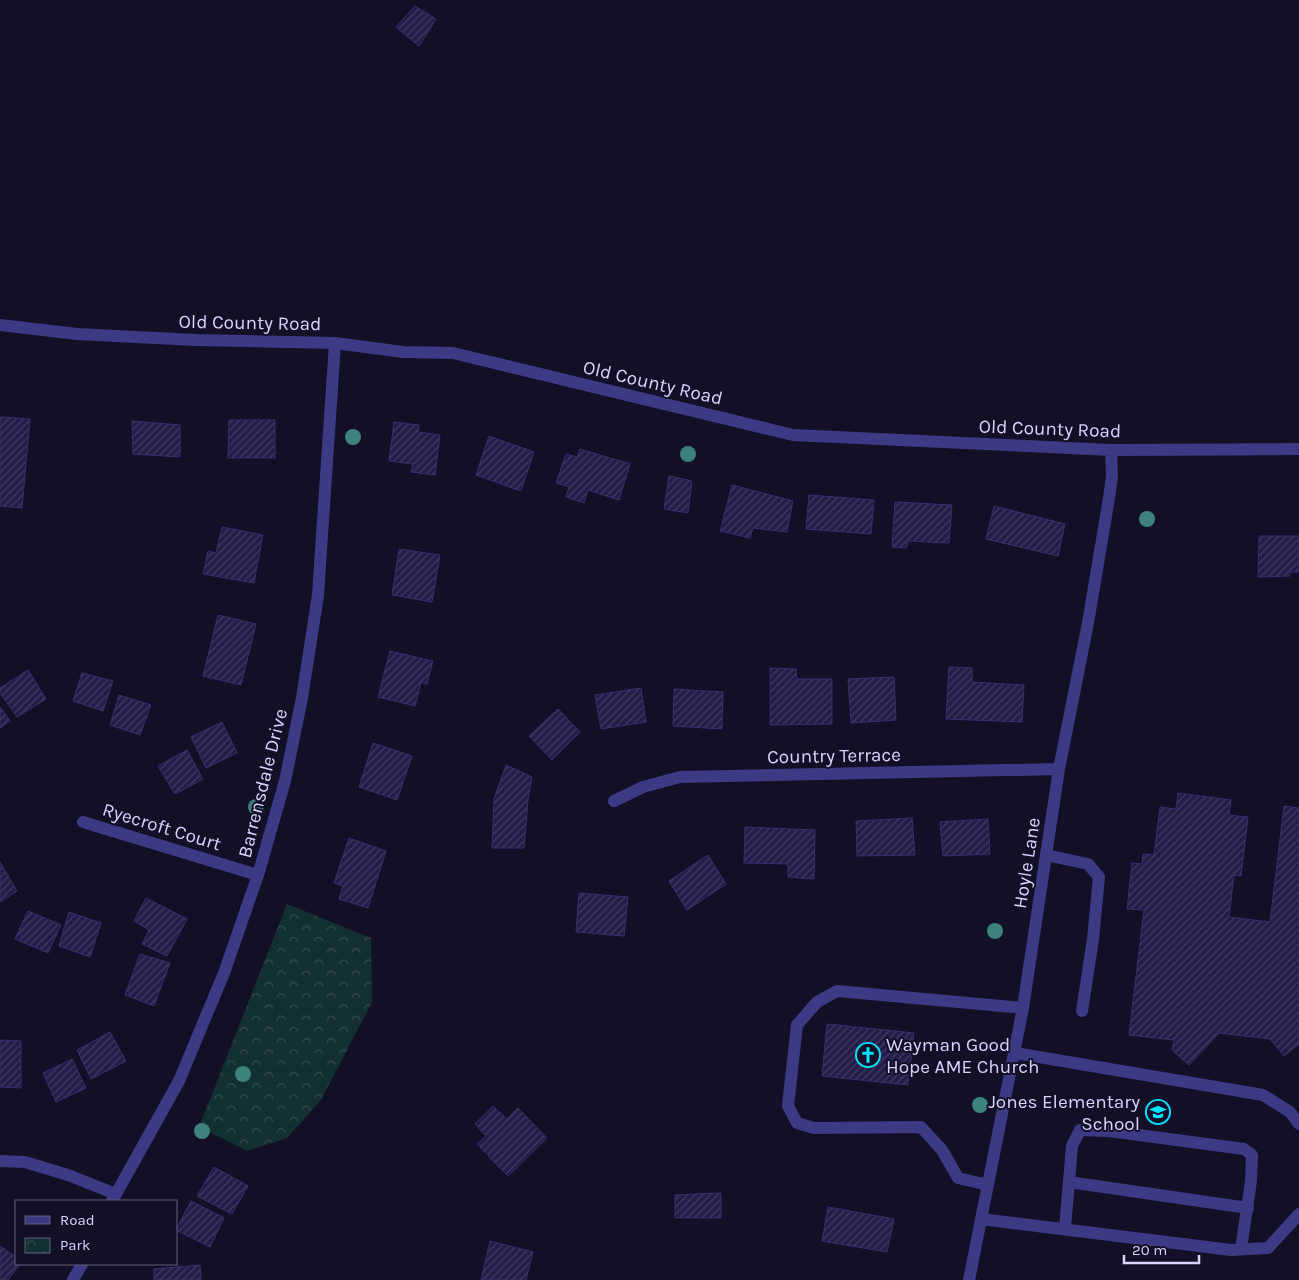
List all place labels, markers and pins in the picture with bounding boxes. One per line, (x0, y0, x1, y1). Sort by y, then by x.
place label: Wayman Good Hope AME Church (886, 1034, 1039, 1078)
church icon: Wayman Good Hope AME Church (855, 1042, 881, 1068)
place label: Jones Elementary School (988, 1091, 1140, 1135)
school or university icon: Jones Elementary School (1145, 1099, 1171, 1125)

